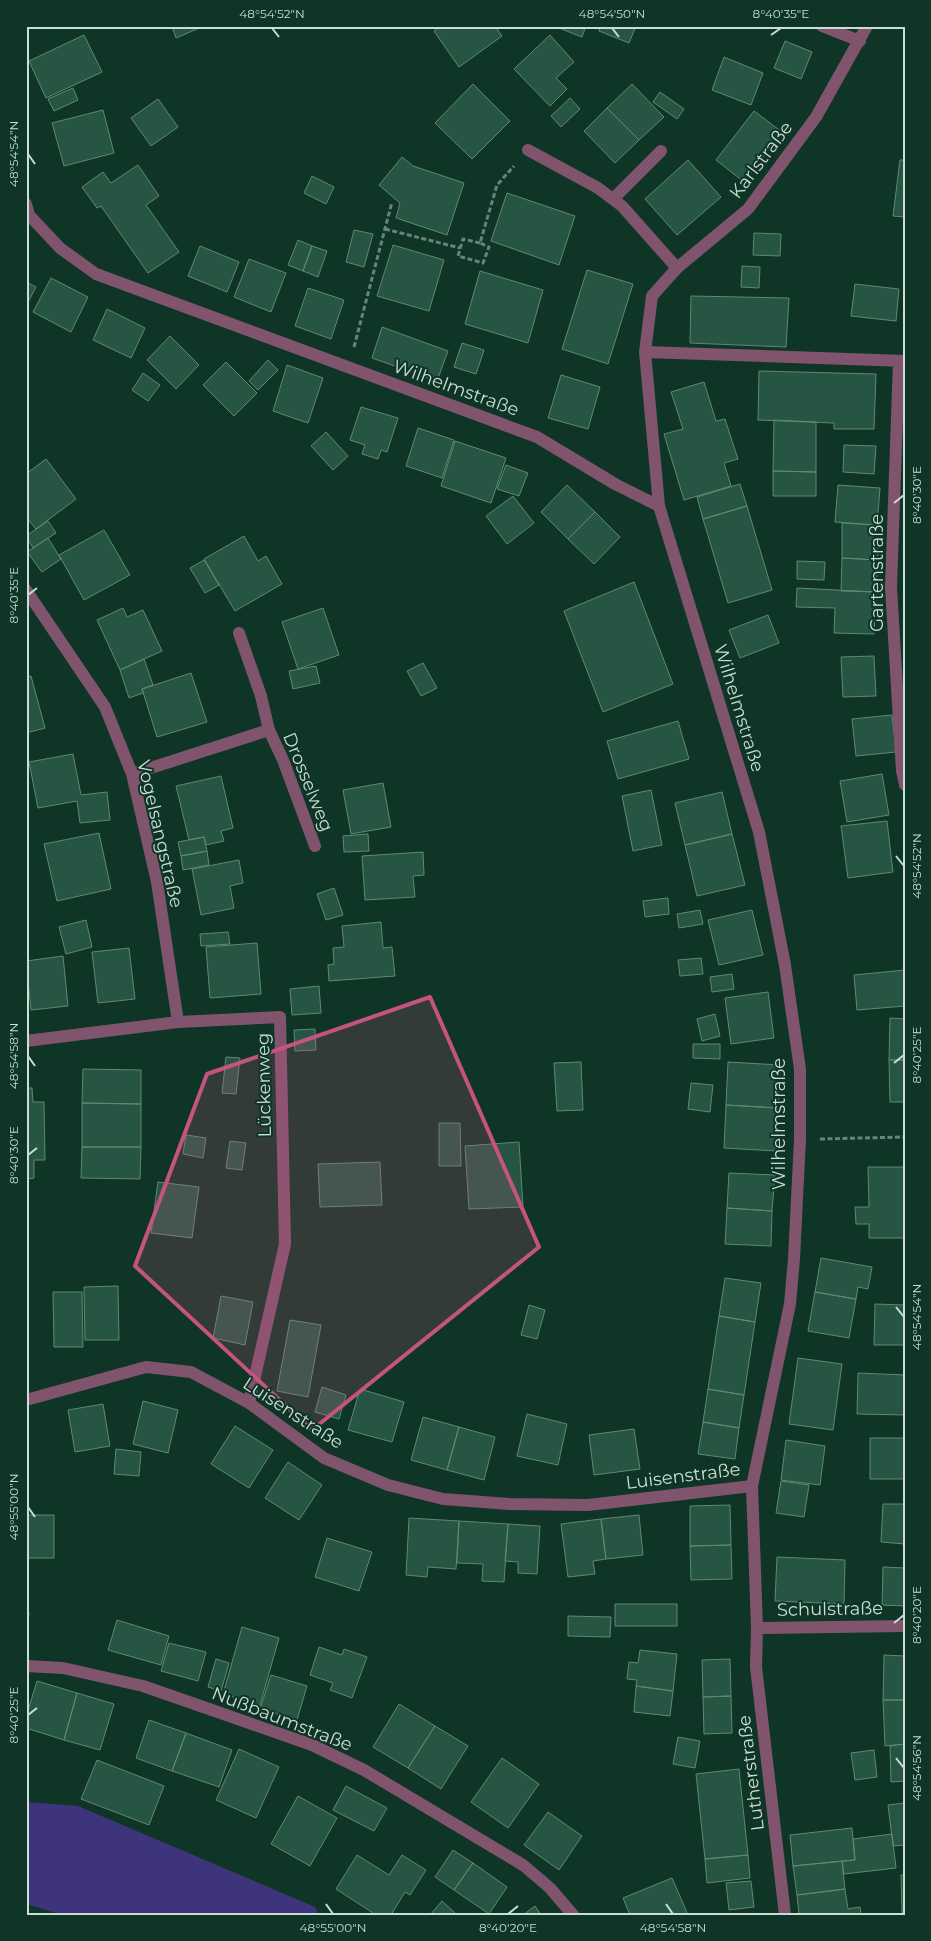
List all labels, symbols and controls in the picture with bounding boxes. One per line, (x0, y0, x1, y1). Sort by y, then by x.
text: 48°54'52"N (239, 6, 305, 21)
text: 48°54'50"N (579, 6, 645, 21)
text: 8°40'35"E (753, 6, 809, 21)
street label: Karlstraße (725, 117, 797, 203)
text: 48°54'54"N (6, 121, 21, 187)
street label: Wilhelmstraße (390, 355, 522, 421)
text: 8°40'30"E (909, 466, 924, 524)
street label: Gartenstraße (866, 514, 888, 632)
text: 8°40'35"E (6, 567, 21, 623)
street label: Wilhelmstraße (709, 641, 769, 775)
street label: Drosselweg (278, 729, 338, 835)
street label: Vogelsangstraße (132, 758, 188, 910)
text: 48°54'52"N (909, 833, 924, 899)
text: 48°54'58"N (6, 1023, 21, 1089)
text: 8°40'25"E (909, 1026, 924, 1084)
street label: Lückenweg (252, 1033, 276, 1137)
street label: Wilhelmstraße (768, 1058, 790, 1190)
text: 8°40'30"E (6, 1126, 21, 1184)
text: 48°54'54"N (909, 1284, 924, 1350)
street label: Luisenstraße (239, 1372, 347, 1454)
street label: Luisenstraße (624, 1458, 742, 1494)
text: 48°55'00"N (6, 1473, 21, 1541)
text: 8°40'20"E (909, 1586, 924, 1644)
street label: Schulstraße (777, 1597, 883, 1621)
street label: Nußbaumstraße (209, 1682, 356, 1756)
text: 8°40'25"E (6, 1686, 21, 1744)
street label: Lutherstraße (733, 1714, 769, 1832)
text: 48°54'56"N (909, 1735, 924, 1801)
text: 48°55'00"N (299, 1920, 367, 1935)
text: 8°40'20"E (479, 1920, 537, 1935)
text: 48°54'58"N (640, 1920, 706, 1935)

